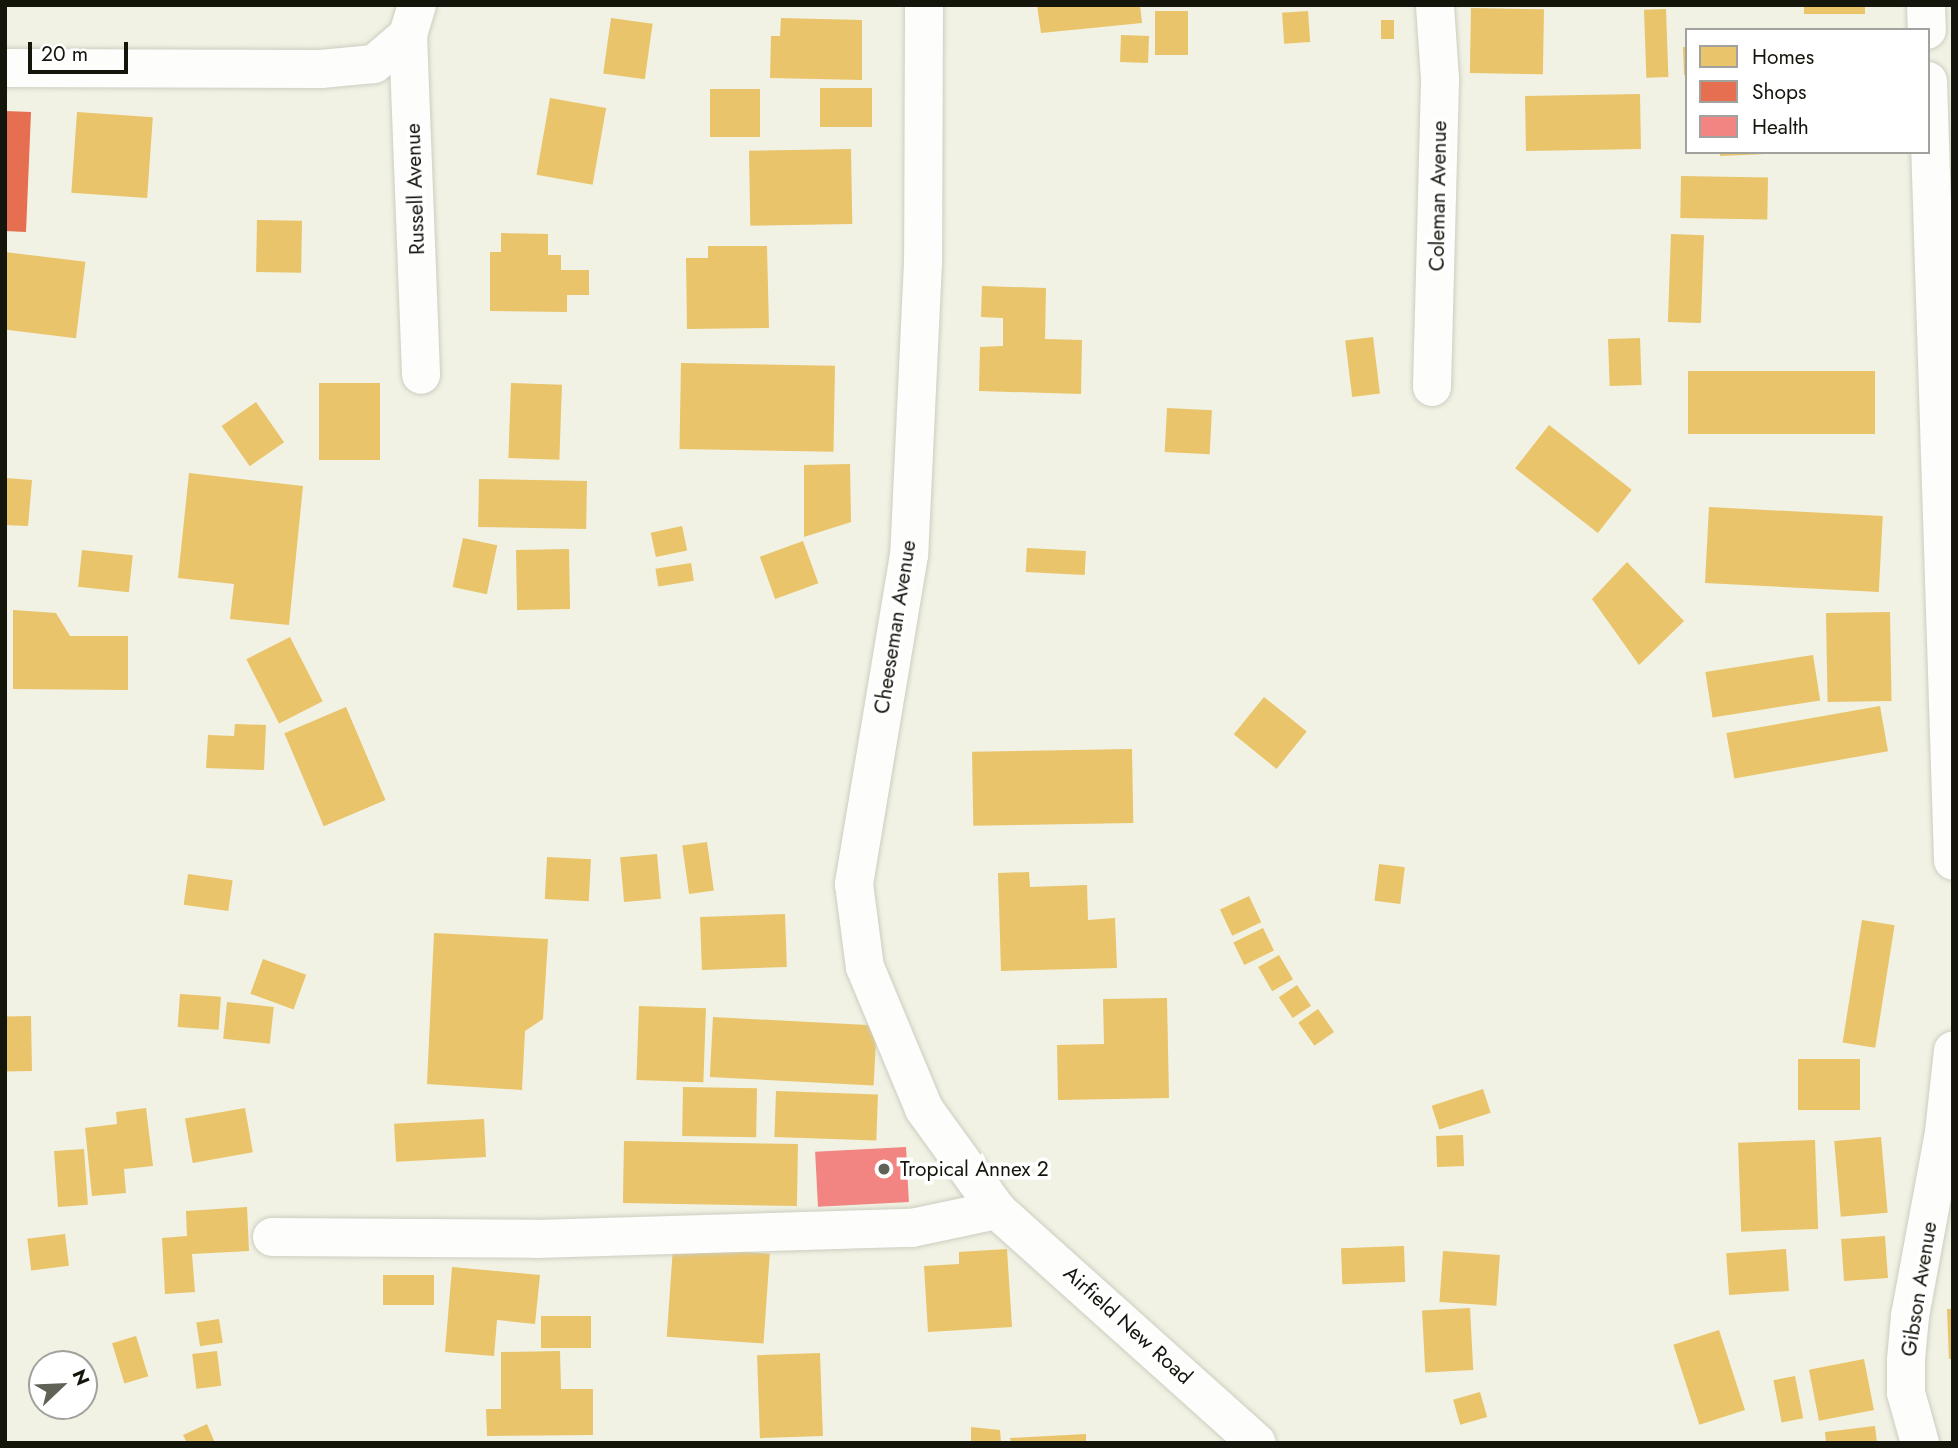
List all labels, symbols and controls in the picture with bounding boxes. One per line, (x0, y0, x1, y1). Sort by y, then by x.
scale bar (32, 28, 131, 72)
legend (1685, 28, 1930, 154)
text: 20 m (41, 39, 88, 69)
text: Homes (1752, 42, 1814, 72)
text: Shops (1752, 77, 1806, 107)
text: Health (1752, 112, 1809, 142)
street label: Coleman Avenue (1424, 120, 1452, 272)
street label: Russell Avenue (400, 123, 430, 255)
street label: Cheeseman Avenue (869, 538, 921, 716)
place label: Tropical Annex 2 (900, 1156, 1049, 1182)
marker: Tropical Annex 2 (874, 1159, 894, 1179)
street label: Gibson Avenue (1896, 1220, 1942, 1358)
street label: Airfield New Road (1058, 1261, 1198, 1389)
north arrow (28, 1350, 98, 1420)
text: N (66, 1365, 96, 1390)

